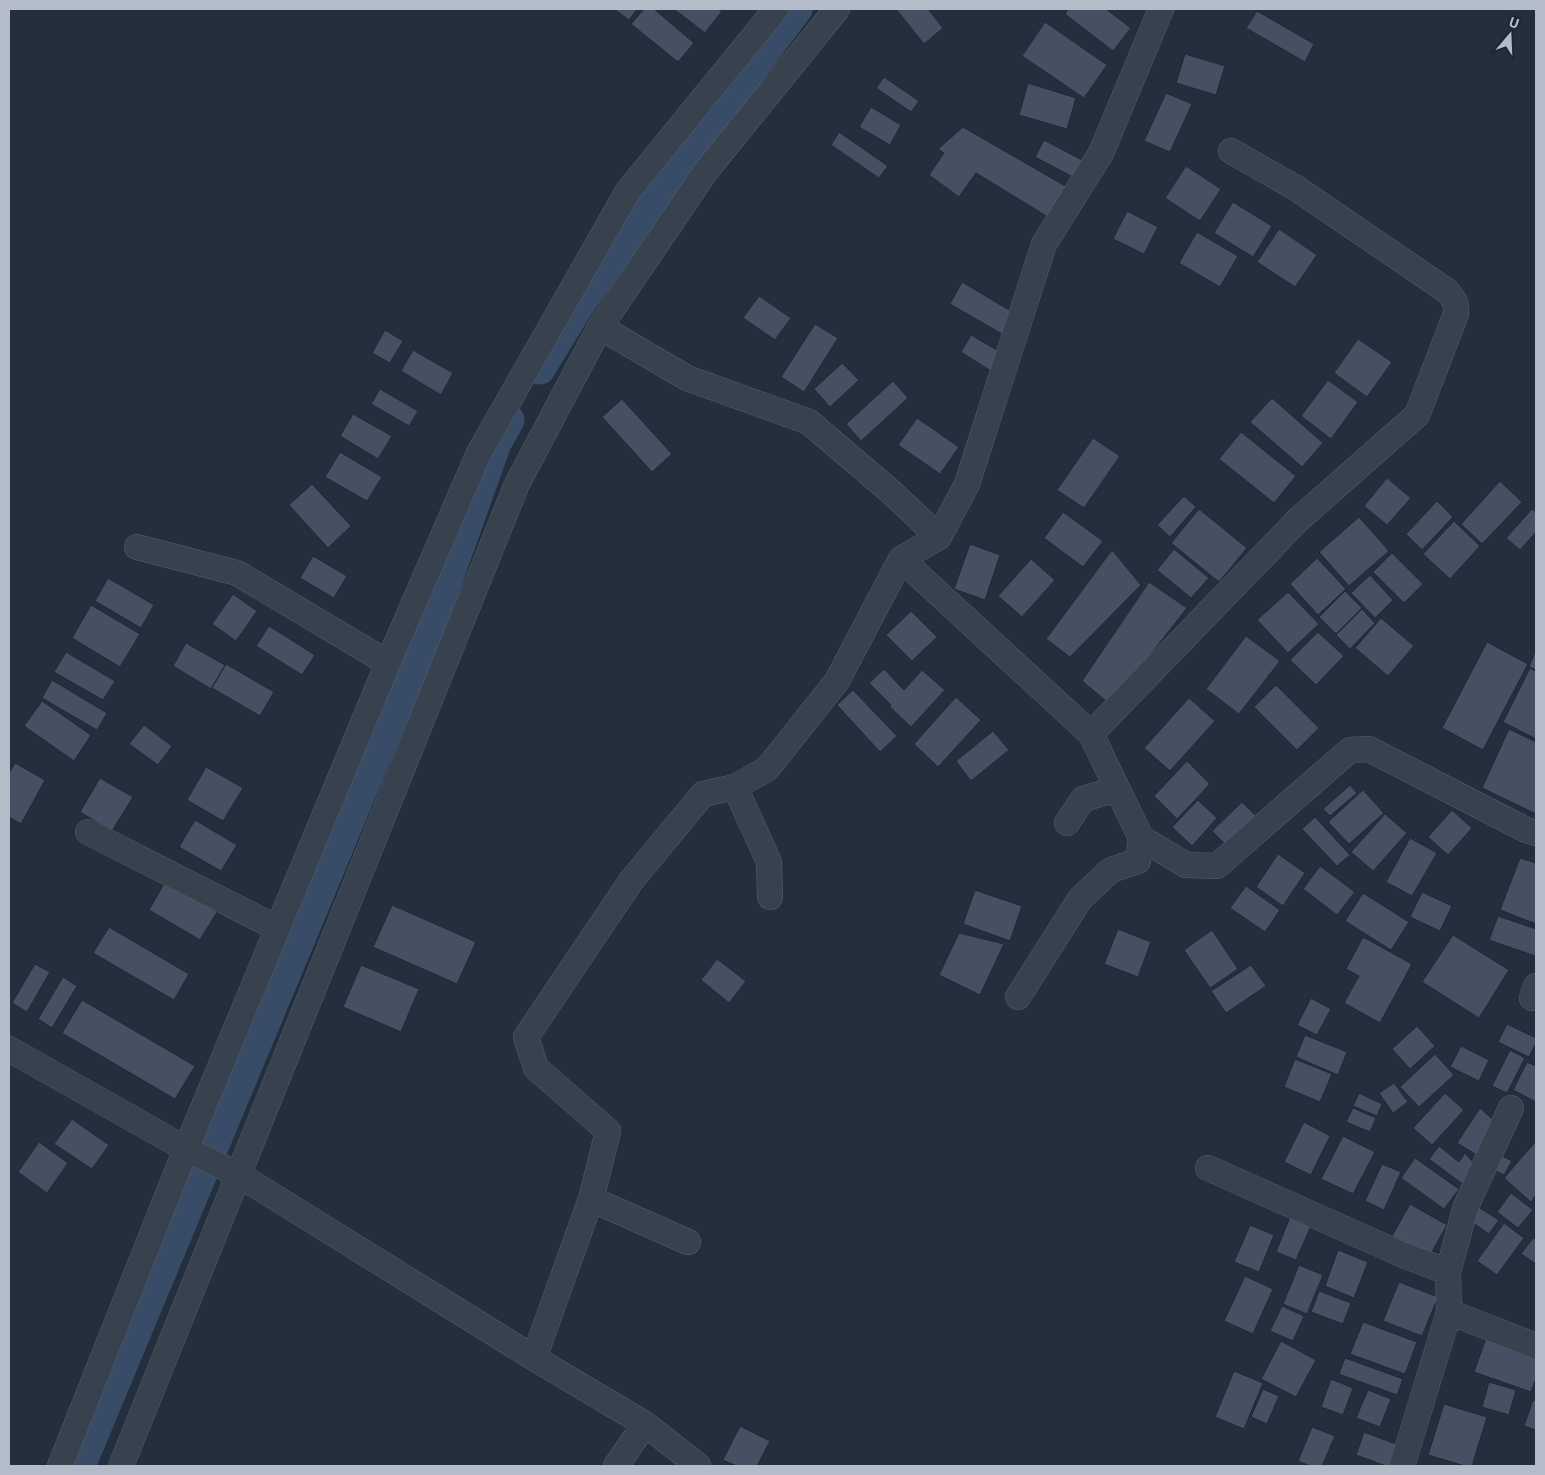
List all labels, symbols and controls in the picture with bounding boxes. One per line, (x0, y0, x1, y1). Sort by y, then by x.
north arrow (1485, 10, 1535, 60)
text: U (1507, 13, 1522, 32)

